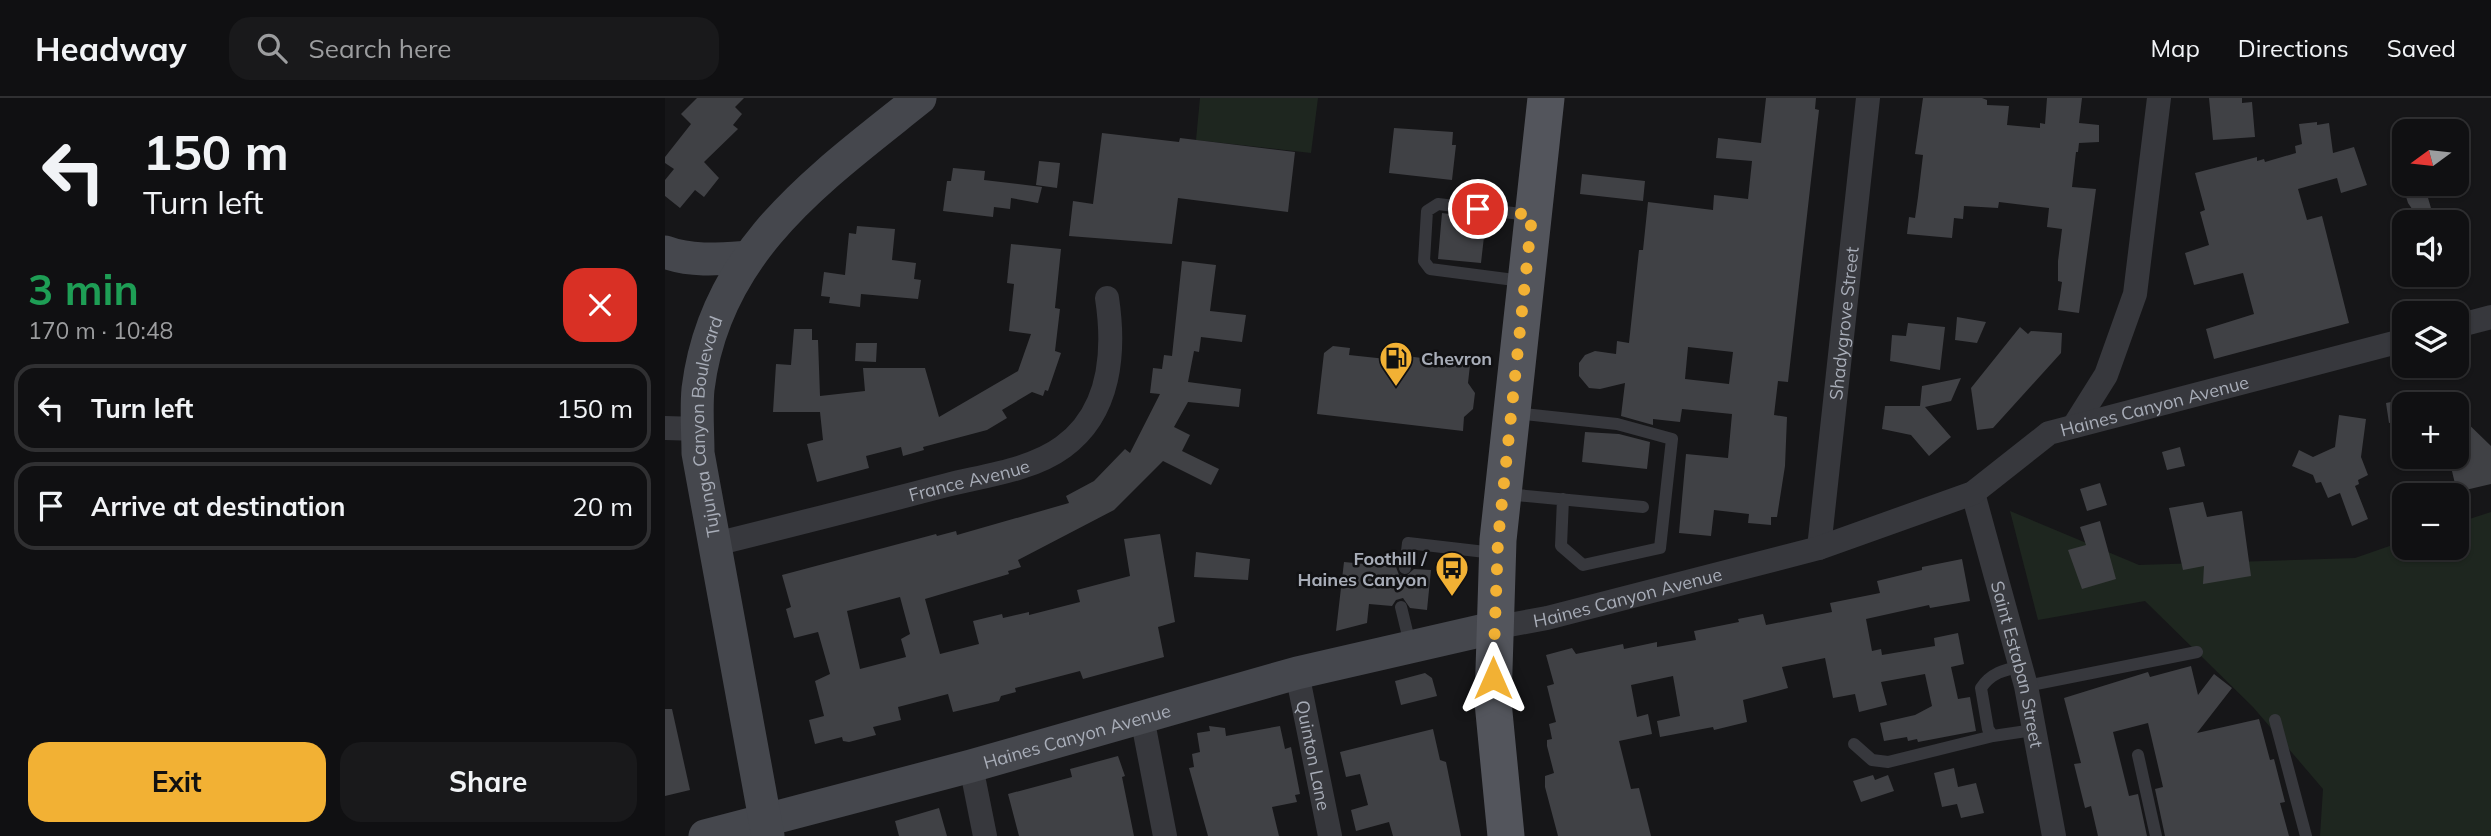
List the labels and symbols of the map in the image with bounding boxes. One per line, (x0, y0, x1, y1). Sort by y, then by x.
north arrow (2392, 119, 2469, 196)
pin (1448, 179, 1508, 239)
street label: Shadygrove Street (1824, 246, 1863, 401)
street label: Tujunga Canyon Boulevard (686, 313, 727, 539)
fuel station icon: Chevron (1377, 339, 1415, 388)
place label: Chevron (1421, 347, 1492, 370)
street label: Haines Canyon Avenue (2058, 370, 2251, 441)
street label: France Avenue (906, 454, 1033, 506)
place label: Foothill / Haines Canyon (1298, 547, 1428, 591)
bus stop icon: Foothill / Haines Canyon (1433, 549, 1471, 598)
street label: Haines Canyon Avenue (1531, 562, 1724, 632)
street label: Saint Estaban Street (1986, 578, 2049, 749)
position arrow (1456, 641, 1530, 715)
street label: Haines Canyon Avenue (980, 698, 1173, 774)
street label: Quinton Lane (1291, 698, 1336, 812)

